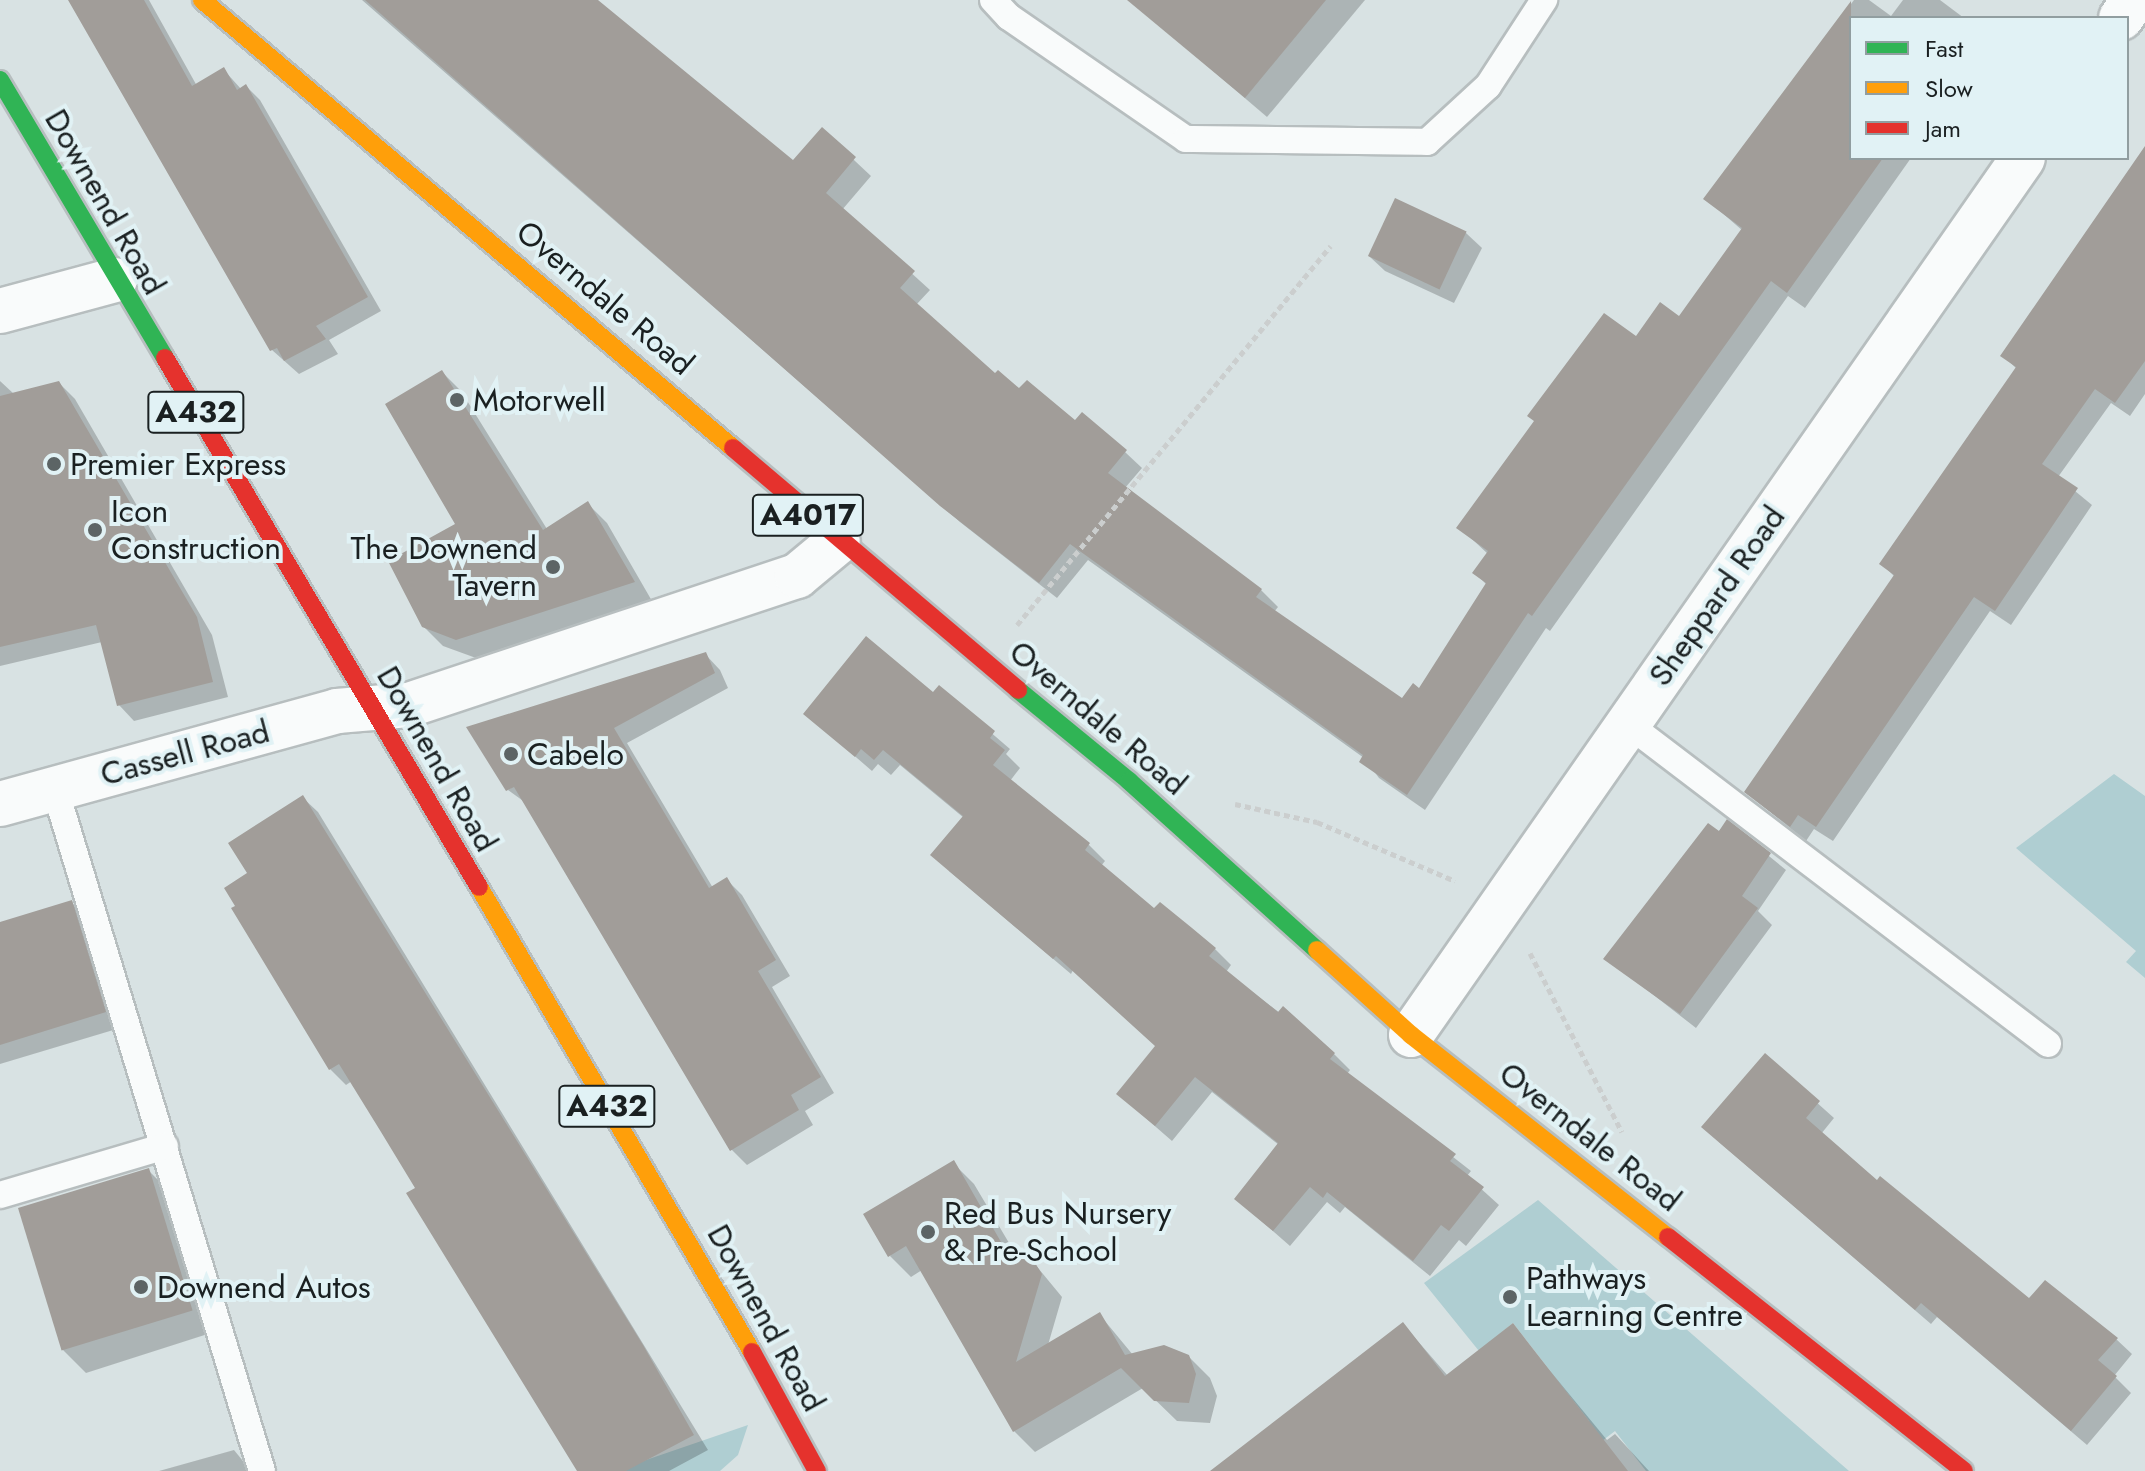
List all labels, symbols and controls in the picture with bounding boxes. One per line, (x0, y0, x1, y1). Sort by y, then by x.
legend (1849, 16, 2129, 160)
text: Fast (1925, 31, 1963, 66)
text: Slow (1925, 71, 1973, 106)
street label: Downend Road (37, 103, 173, 301)
text: Jam (1925, 111, 1961, 146)
street label: Overndale Road (509, 213, 701, 383)
place label: Motorwell (473, 381, 606, 419)
road number: A432 (146, 386, 246, 438)
marker: Motorwell (448, 391, 466, 409)
place label: Premier Express (70, 445, 286, 483)
marker: Premier Express (45, 455, 63, 473)
road number: A4017 (750, 489, 866, 541)
place label: Icon Construction (111, 493, 281, 568)
street label: Sheppard Road (1641, 499, 1793, 693)
marker: Icon Construction (86, 521, 104, 539)
place label: The Downend Tavern (350, 530, 537, 605)
marker: The Downend Tavern (544, 558, 562, 576)
street label: Overndale Road (1002, 633, 1194, 803)
street label: Downend Road (369, 660, 505, 858)
street label: Cassell Road (97, 712, 273, 794)
place label: Cabelo (527, 735, 624, 773)
marker: Cabelo (502, 745, 520, 763)
street label: Overndale Road (1492, 1054, 1688, 1220)
road number: A432 (557, 1080, 657, 1132)
place label: Red Bus Nursery & Pre-School (944, 1195, 1171, 1270)
street label: Downend Road (699, 1218, 833, 1418)
marker: Red Bus Nursery & Pre-School (919, 1223, 937, 1241)
place label: Pathways Learning Centre (1526, 1260, 1743, 1335)
place label: Downend Autos (157, 1268, 371, 1306)
marker: Downend Autos (132, 1278, 150, 1296)
marker: Pathways Learning Centre (1501, 1288, 1519, 1306)

